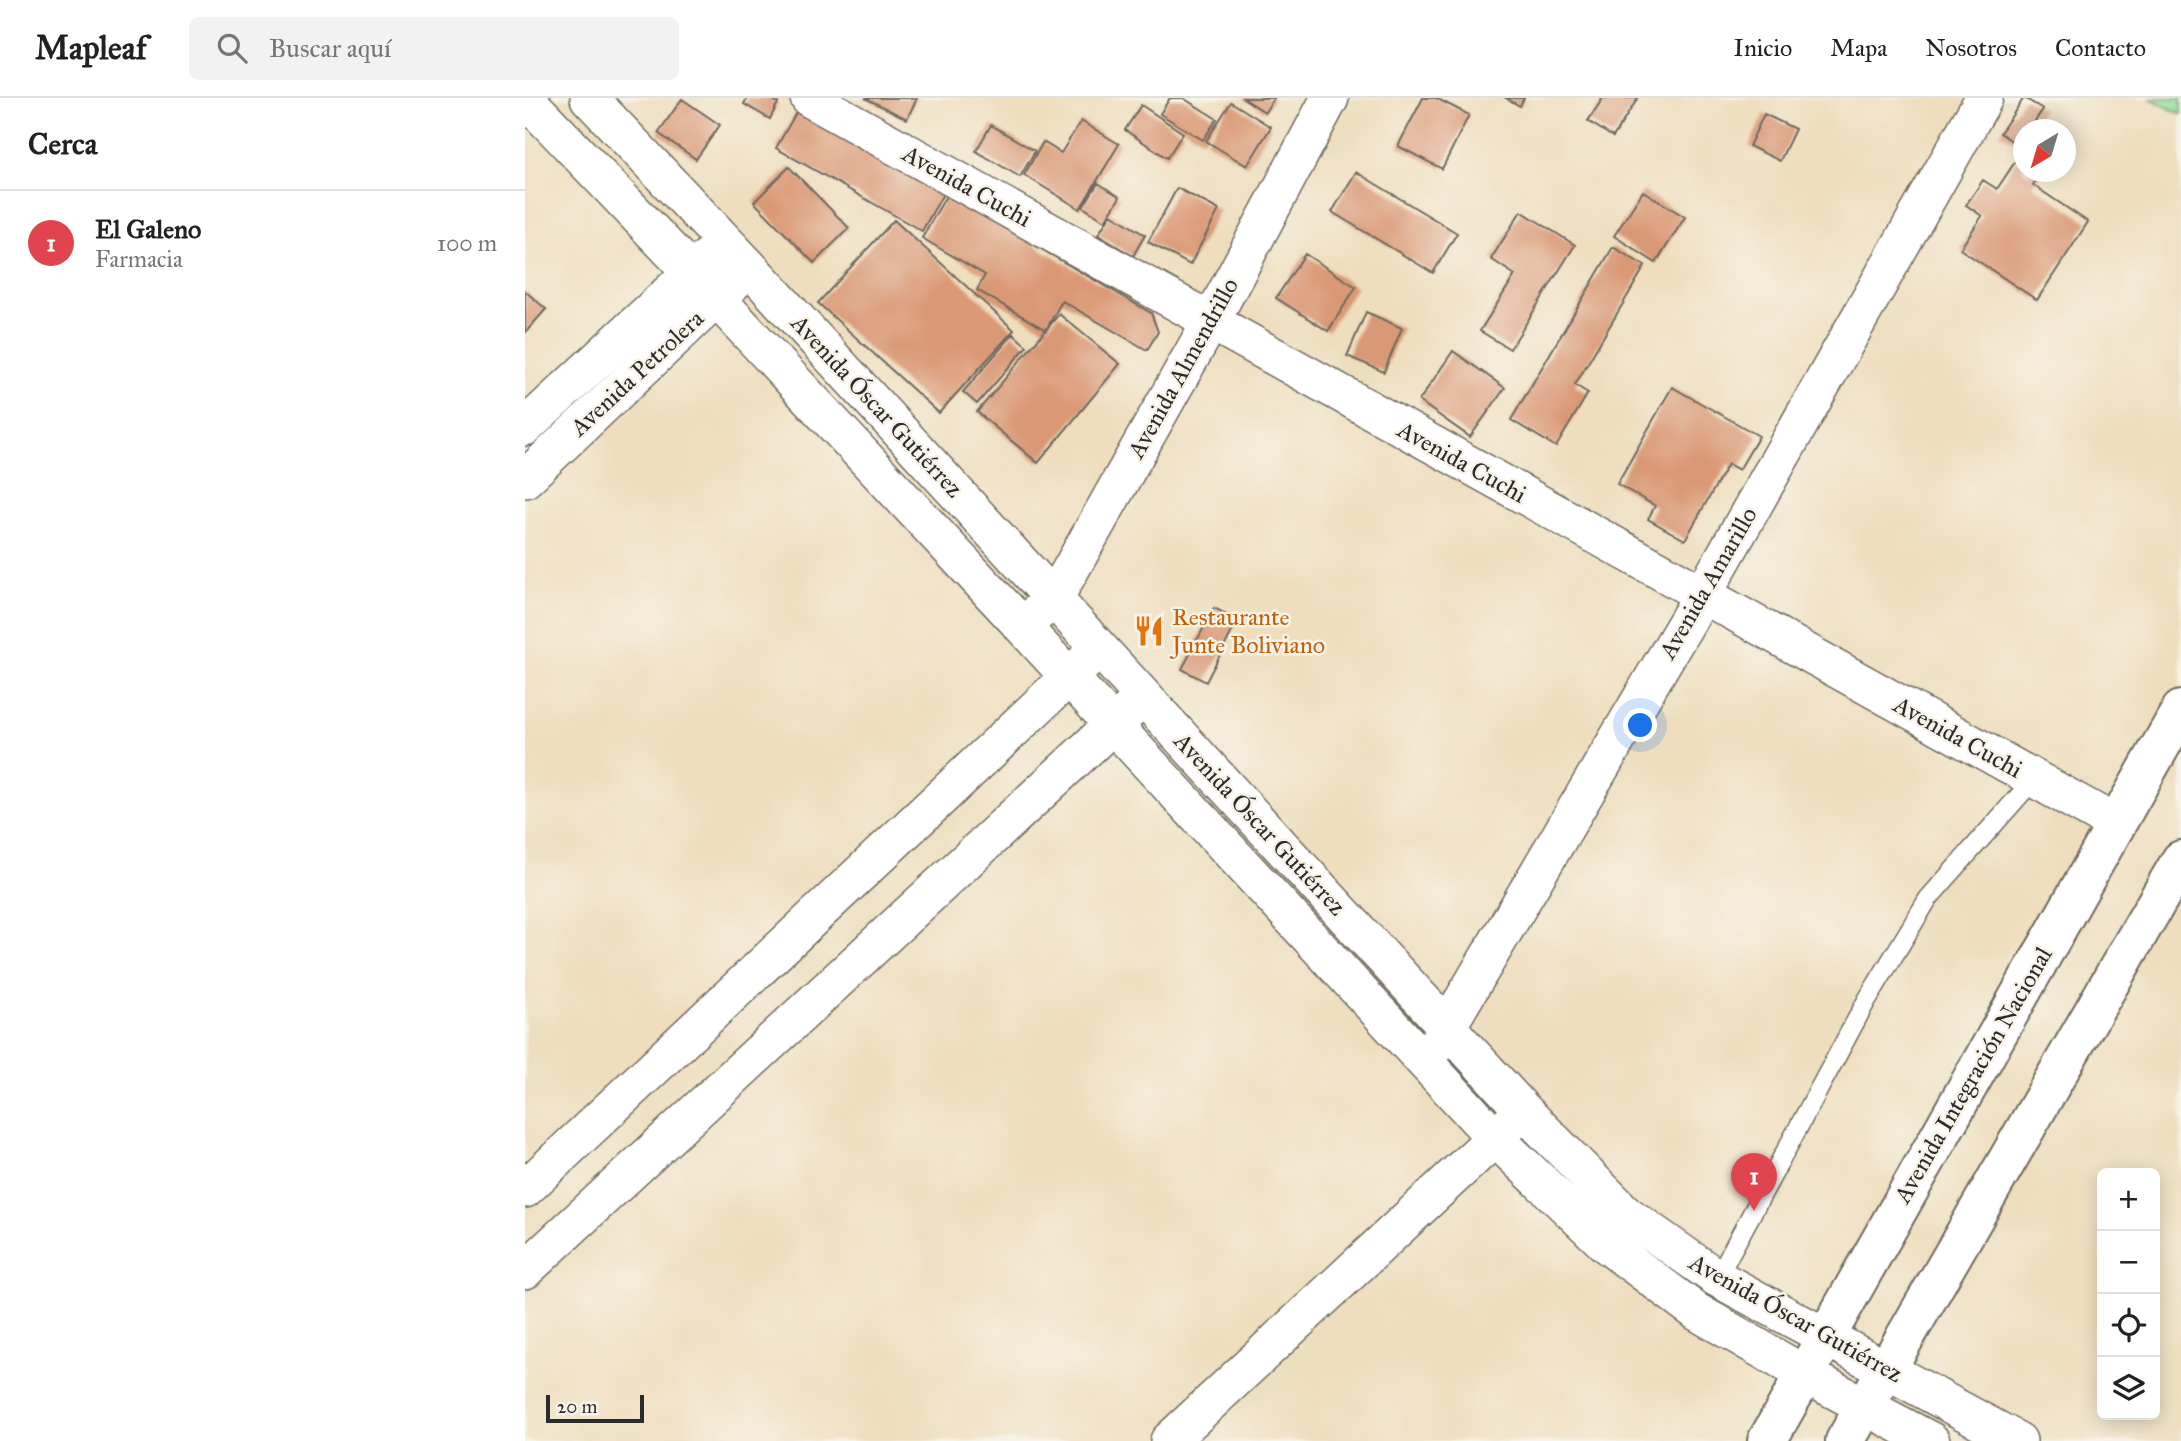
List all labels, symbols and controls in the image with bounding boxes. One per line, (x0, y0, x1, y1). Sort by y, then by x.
search box (189, 17, 679, 80)
text: Mapleaf (35, 28, 147, 68)
icon: search (213, 29, 251, 67)
text: Buscar aquí (269, 32, 391, 64)
text: Inicio (1734, 33, 1792, 63)
text: Mapa (1830, 33, 1887, 63)
text: Nosotros (1925, 33, 2017, 63)
text: Contacto (2055, 33, 2146, 63)
north arrow (2013, 119, 2076, 182)
text: Cerca (28, 126, 97, 162)
street label: Avenida Cuchi (897, 138, 1037, 234)
text: El Galeno (95, 213, 201, 245)
text: 1 (46, 229, 56, 257)
text: 100 m (437, 229, 497, 257)
text: Farmacia (95, 245, 183, 273)
street label: Avenida Almendrillo (1120, 272, 1245, 464)
street label: Avenida Petrolera (563, 303, 711, 443)
street label: Avenida Óscar Gutiérrez (784, 308, 969, 504)
street label: Avenida Cuchi (1392, 414, 1532, 510)
street label: Avenida Amarillo (1652, 502, 1764, 665)
place label: Restaurante Junte Boliviano (1169, 602, 1325, 660)
restaurant icon: Restaurante Junte Boliviano (1132, 614, 1166, 648)
street label: Avenida Cuchi (1888, 689, 2028, 785)
your location (1623, 708, 1657, 742)
street label: Avenida Óscar Gutiérrez (1167, 726, 1352, 922)
street label: Avenida Integración Nacional (1887, 941, 2059, 1209)
pin: 1 (1731, 1153, 1777, 1211)
map controls (2097, 1168, 2160, 1420)
button: + (2097, 1168, 2160, 1231)
button: − (2097, 1231, 2160, 1294)
street label: Avenida Óscar Gutiérrez (1683, 1246, 1908, 1389)
button: locate (2097, 1294, 2160, 1357)
button: layers (2097, 1357, 2160, 1420)
scale bar (546, 1392, 644, 1424)
text: 20 m (557, 1395, 598, 1418)

